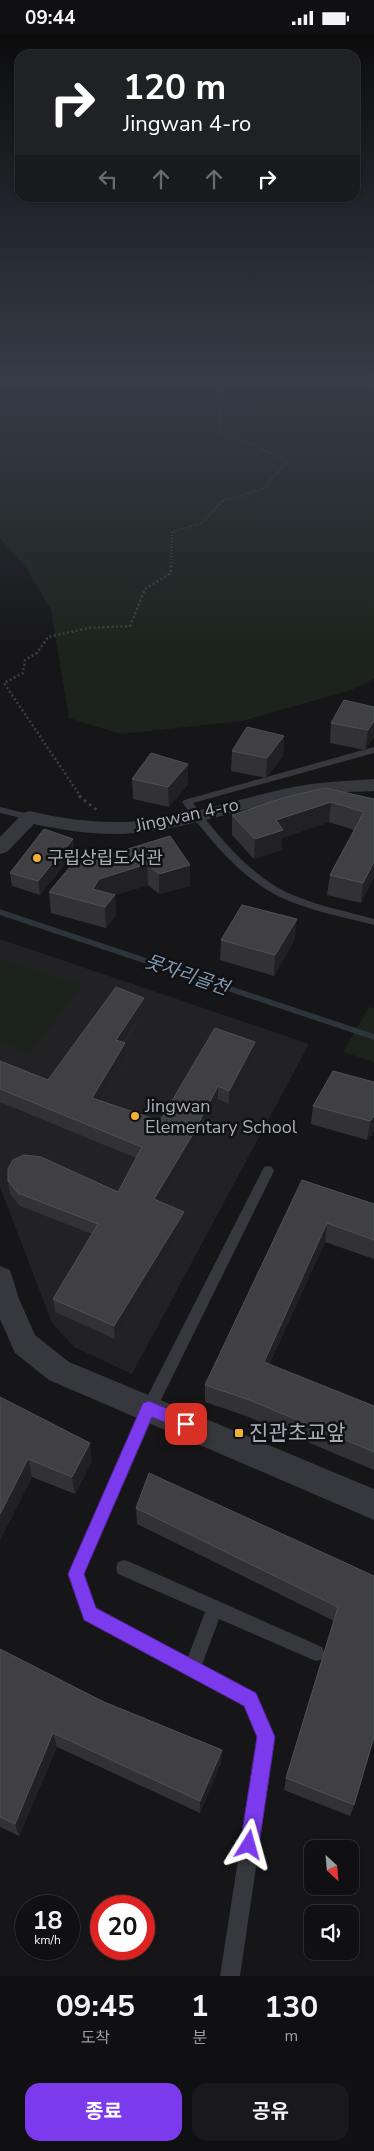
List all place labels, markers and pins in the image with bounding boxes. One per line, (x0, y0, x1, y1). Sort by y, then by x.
place label: 구립상립도서관 (47, 846, 163, 870)
marker: 구립상립도서관 (31, 852, 43, 864)
place label: Jingwan Elementary School (144, 1094, 298, 1139)
marker: Jingwan Elementary School (129, 1110, 141, 1122)
pin (165, 1403, 207, 1445)
place label: 진관초교앞 (249, 1419, 346, 1447)
marker: 진관초교앞 (233, 1427, 245, 1439)

